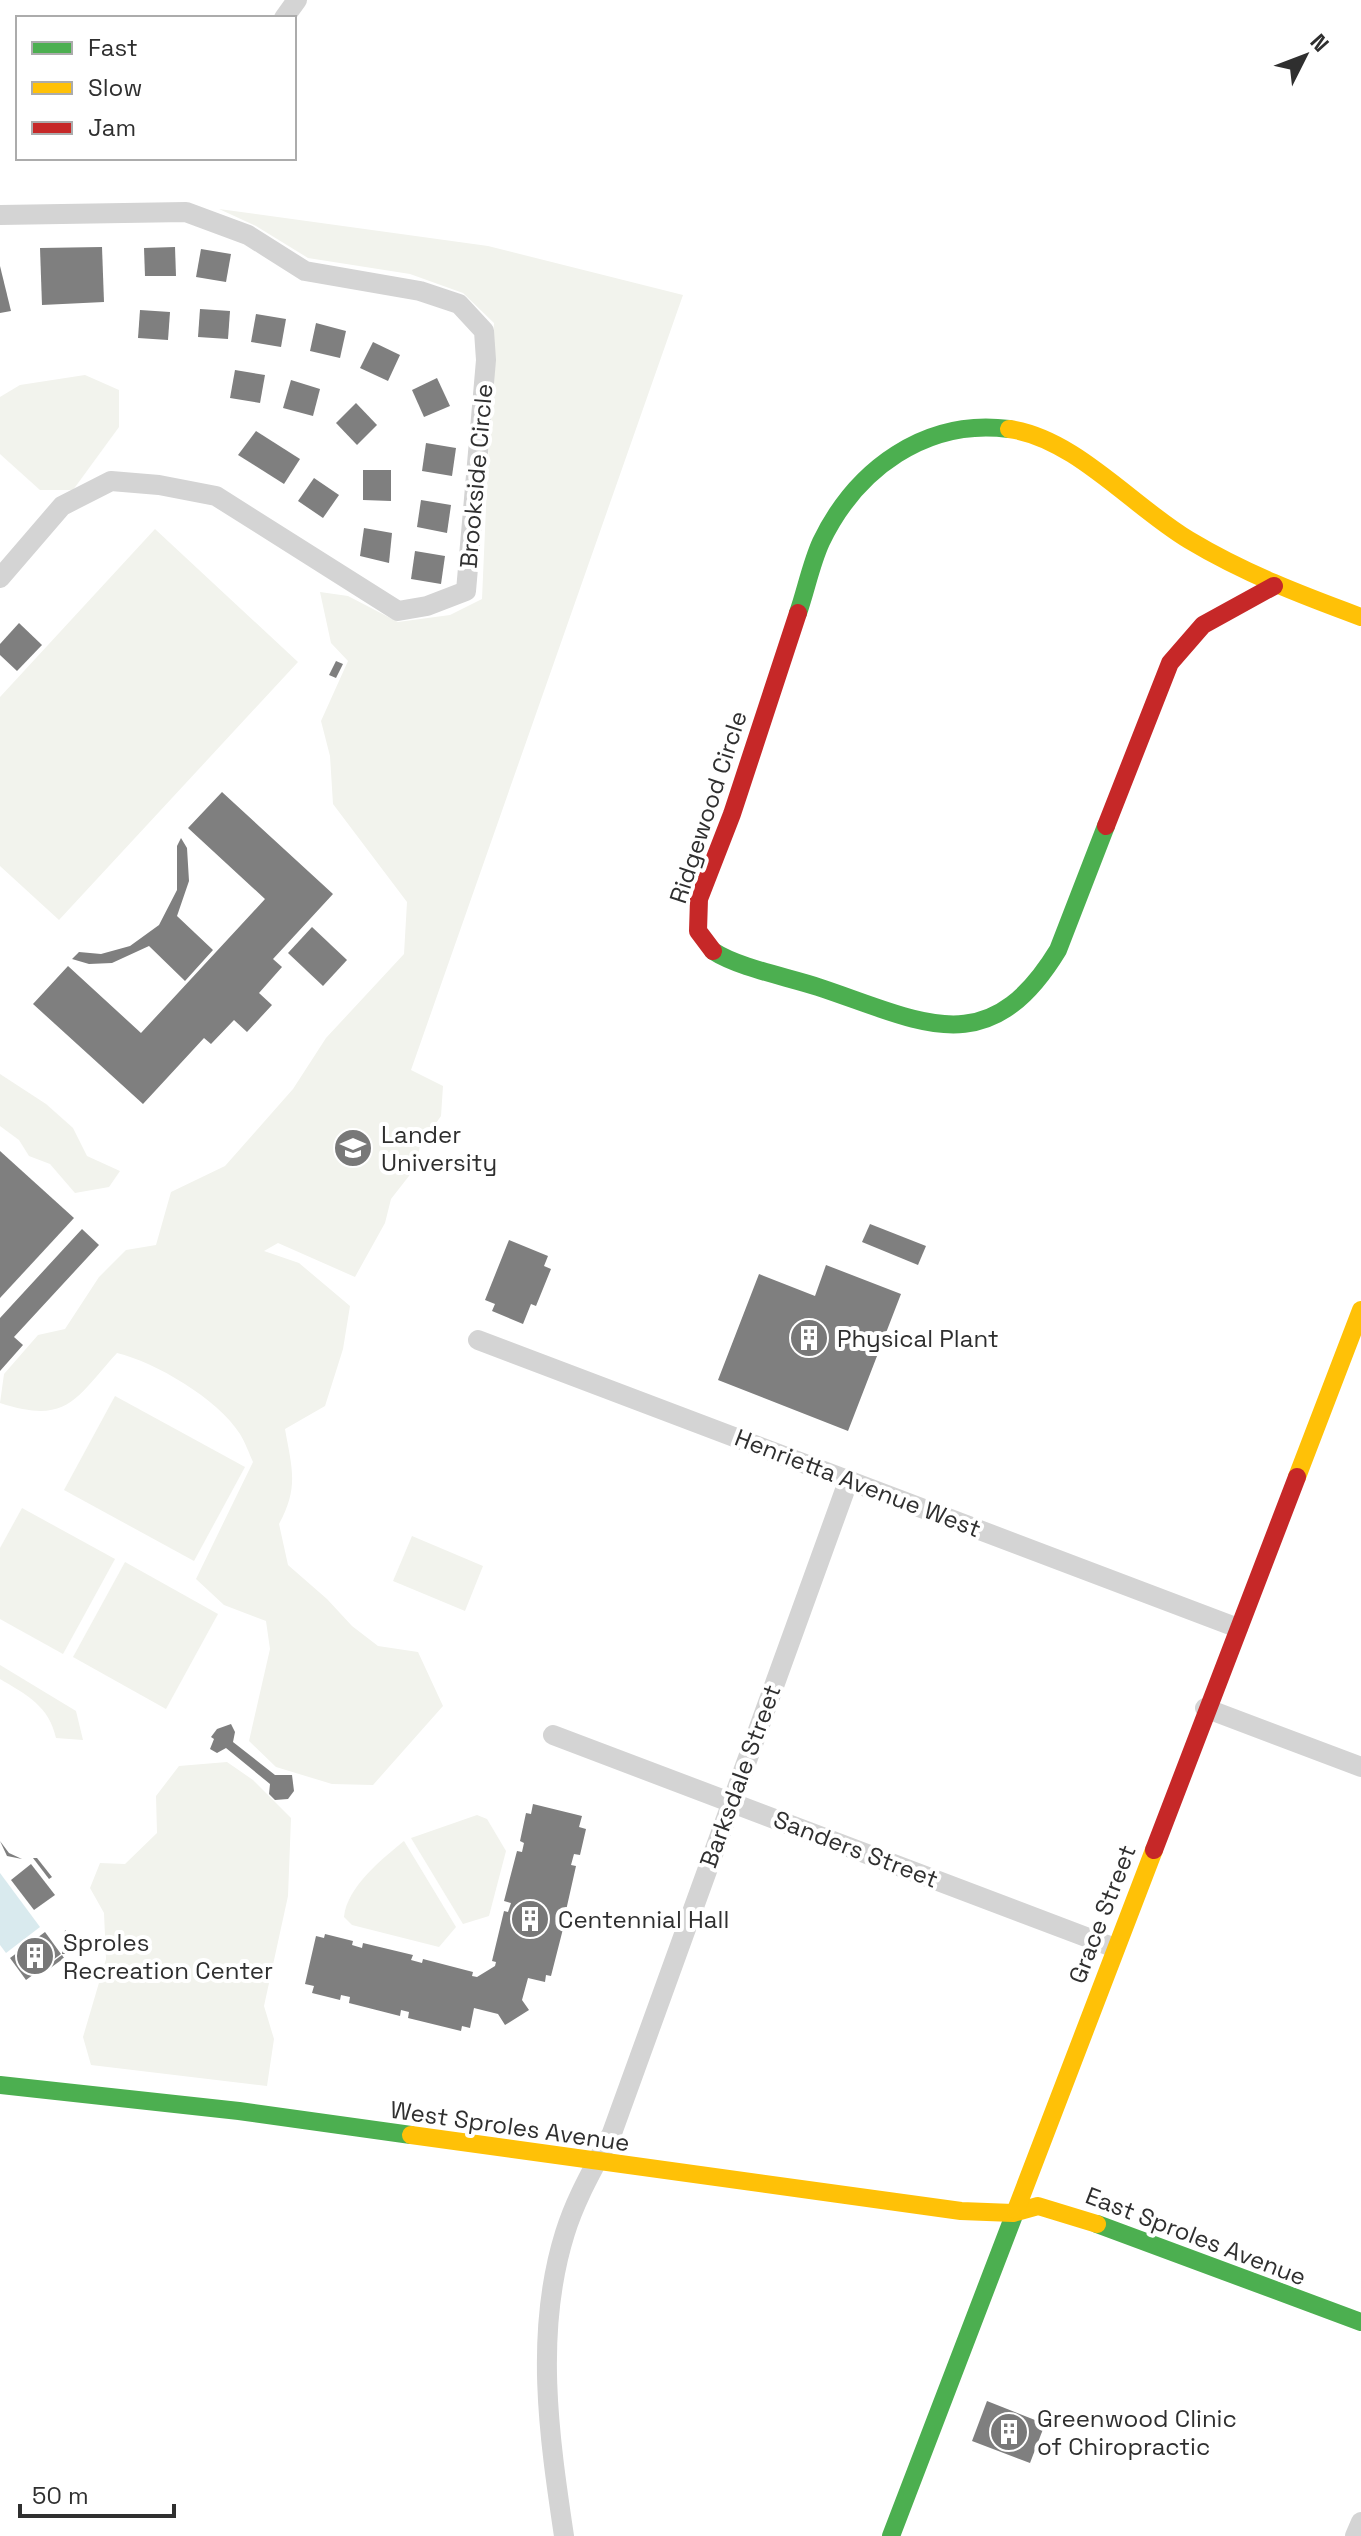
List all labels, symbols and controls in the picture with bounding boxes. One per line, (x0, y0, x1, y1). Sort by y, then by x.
legend (16, 16, 296, 160)
north arrow (1265, 16, 1345, 96)
text: N (1305, 28, 1335, 57)
text: Fast (88, 32, 138, 63)
text: Slow (88, 72, 142, 103)
text: Jam (88, 112, 136, 143)
street label: Brookside Circle (452, 382, 500, 570)
street label: Ridgewood Circle (662, 707, 754, 907)
place label: Lander University (381, 1119, 497, 1178)
school or university icon: Lander University (332, 1127, 374, 1169)
building icon: Physical Plant (788, 1317, 830, 1359)
place label: Physical Plant (837, 1323, 999, 1354)
street label: Henrietta Avenue West (730, 1422, 986, 1544)
street label: Barksdale Street (692, 1680, 788, 1872)
street label: Sanders Street (769, 1803, 943, 1895)
street label: Grace Street (1061, 1840, 1143, 1988)
building icon: Centennial Hall (509, 1898, 551, 1940)
place label: Centennial Hall (558, 1904, 729, 1935)
place label: Sproles Recreation Center (63, 1927, 273, 1986)
building icon: Sproles Recreation Center (14, 1935, 56, 1977)
street label: West Sproles Avenue (388, 2094, 632, 2158)
street label: East Sproles Avenue (1081, 2180, 1311, 2292)
place label: Greenwood Clinic of Chiropractic (1037, 2403, 1237, 2462)
building icon: Greenwood Clinic of Chiropractic (988, 2411, 1030, 2453)
scale bar (20, 2468, 174, 2518)
text: 50 m (32, 2480, 89, 2511)

